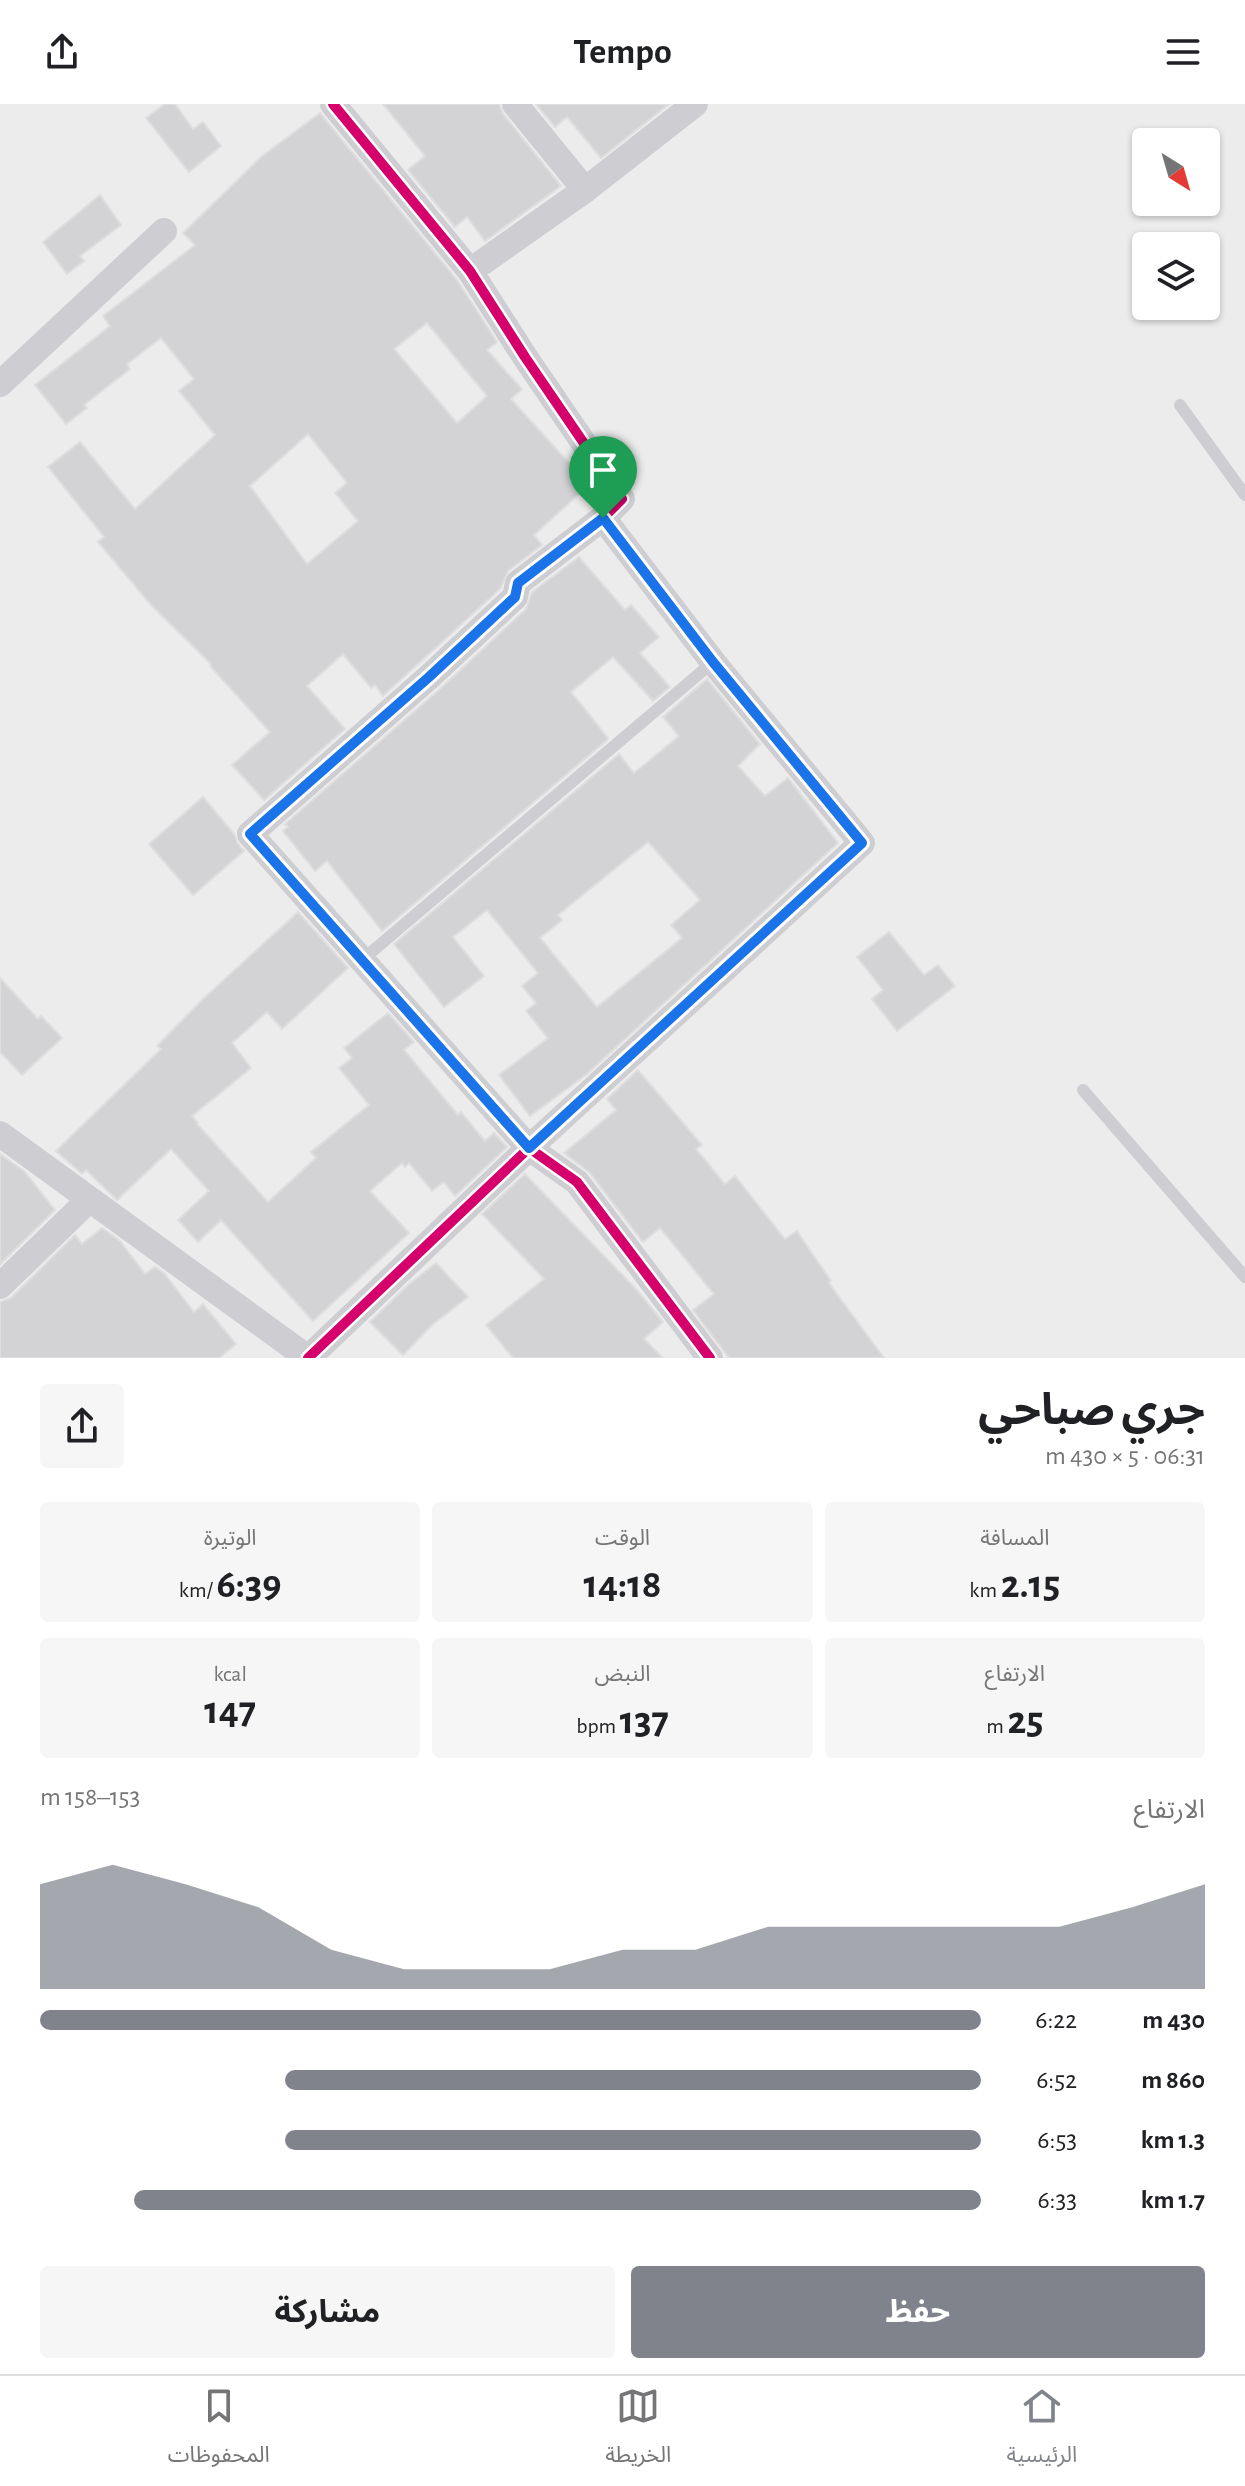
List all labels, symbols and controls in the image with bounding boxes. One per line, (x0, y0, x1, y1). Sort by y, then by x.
icon: share (40, 30, 84, 74)
icon: menu (1161, 30, 1205, 74)
text: Tempo (573, 34, 672, 70)
north arrow (1132, 128, 1220, 216)
map controls (1132, 128, 1220, 320)
button: layers (1132, 232, 1220, 320)
pin (569, 436, 637, 518)
icon: arrive (581, 448, 625, 492)
button: share (40, 1384, 124, 1468)
text: جري صباحي (978, 1389, 1205, 1433)
text: 06:31 · 5 × 430 m (1045, 1443, 1205, 1469)
text: الوتيرة (204, 1527, 257, 1549)
text: الوقت (595, 1527, 650, 1549)
text: المسافة (980, 1527, 1049, 1549)
text: 6:39 (216, 1565, 281, 1605)
text: 14:18 (584, 1565, 661, 1605)
text: 2.15 (1001, 1565, 1060, 1605)
text: /km (179, 1579, 216, 1601)
text: km (969, 1579, 1001, 1601)
text: kcal (213, 1663, 247, 1685)
text: النبض (595, 1663, 650, 1685)
text: الارتفاع (985, 1663, 1045, 1685)
text: 147 (204, 1691, 256, 1731)
text: 137 (620, 1701, 669, 1741)
text: 25 (1007, 1701, 1044, 1741)
text: bpm (576, 1715, 620, 1737)
text: m (986, 1715, 1007, 1737)
text: 153–158 m (40, 1784, 140, 1810)
text: الارتفاع (1134, 1797, 1205, 1823)
text: 6:22 (1035, 2007, 1077, 2033)
text: 430 m (1142, 2007, 1205, 2033)
text: 6:52 (1036, 2067, 1077, 2093)
text: 860 m (1141, 2067, 1205, 2093)
text: 6:53 (1037, 2127, 1077, 2153)
text: 1.3 km (1141, 2127, 1205, 2153)
text: 6:33 (1037, 2187, 1077, 2213)
text: 1.7 km (1141, 2187, 1205, 2213)
button: مشاركة (40, 2266, 615, 2358)
button: حفظ (631, 2266, 1205, 2358)
tab: المحفوظات (168, 2384, 270, 2478)
tab: الخريطة (605, 2384, 671, 2478)
tab: الرئيسية (1007, 2384, 1077, 2478)

